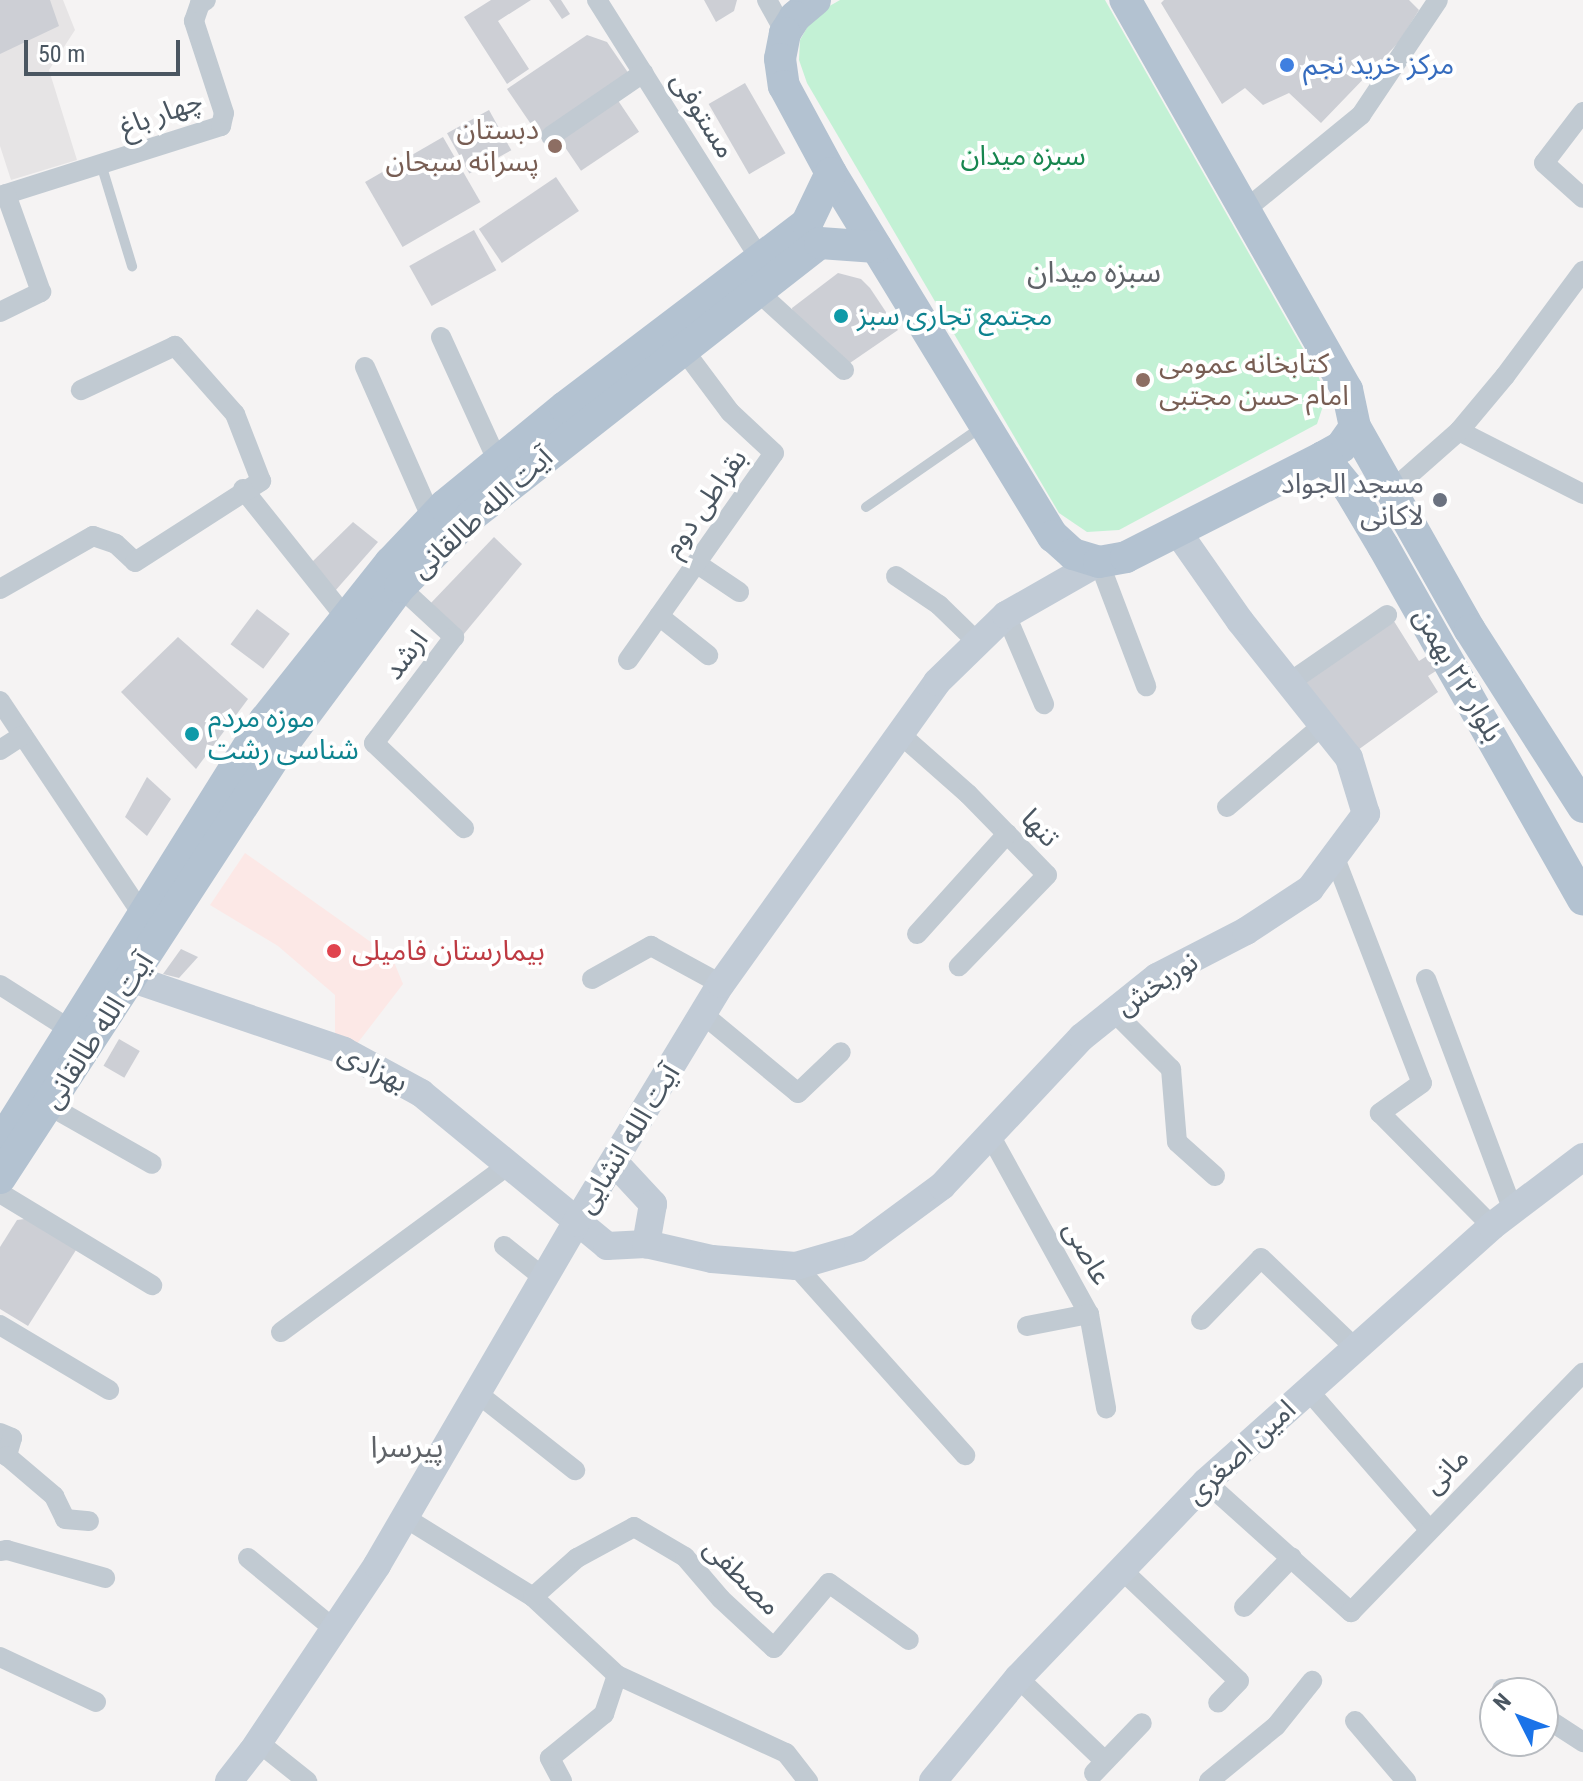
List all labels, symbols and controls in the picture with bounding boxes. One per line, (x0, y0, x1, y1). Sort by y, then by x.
scale bar (28, 24, 184, 74)
text: 50 m (38, 40, 85, 68)
place label: مرکز خرید نجم (1303, 48, 1454, 82)
marker: مرکز خرید نجم (1278, 56, 1296, 74)
street label: مستوفی (664, 66, 742, 164)
street label: چهار باغ (115, 84, 207, 144)
place label: دبستان پسرانه سبحان (385, 113, 539, 179)
marker: دبستان پسرانه سبحان (546, 137, 564, 155)
park label: سبزه میدان (960, 139, 1086, 173)
district label: سبزه میدان (1027, 254, 1161, 290)
place label: مجتمع تجاری سبز (857, 299, 1052, 333)
marker: مجتمع تجاری سبز (832, 307, 850, 325)
place label: کتابخانه عمومی امام حسن مجتبی (1159, 347, 1349, 413)
marker: کتابخانه عمومی امام حسن مجتبی (1134, 371, 1152, 389)
street label: آیت الله طالقانی (404, 441, 560, 585)
street label: بقراطی دوم (656, 443, 754, 563)
place label: مسجد الجواد لاکانی (1281, 467, 1424, 533)
marker: مسجد الجواد لاکانی (1431, 491, 1449, 509)
street label: بلوار ۲۲ بهمن (1406, 602, 1510, 748)
street label: ارشد (377, 624, 435, 686)
place label: موزه مردم شناسی رشت (208, 701, 359, 767)
marker: موزه مردم شناسی رشت (183, 725, 201, 743)
street label: تنها (1014, 802, 1066, 854)
place label: بیمارستان فامیلی (352, 934, 545, 968)
marker: بیمارستان فامیلی (323, 940, 345, 962)
street label: نوربخش (1110, 945, 1204, 1023)
street label: آیت الله طالقانی (35, 947, 161, 1115)
street label: بهزادی (333, 1036, 413, 1100)
street label: آیت الله انشایی (569, 1058, 687, 1220)
street label: عاصی (1056, 1215, 1118, 1291)
street label: امین اصغری (1179, 1393, 1303, 1511)
district label: پیرسرا (371, 1429, 443, 1465)
street label: مانی (1416, 1441, 1476, 1501)
street label: مصطفی (696, 1531, 788, 1623)
north arrow (1479, 1677, 1559, 1757)
text: N (1488, 1689, 1516, 1715)

